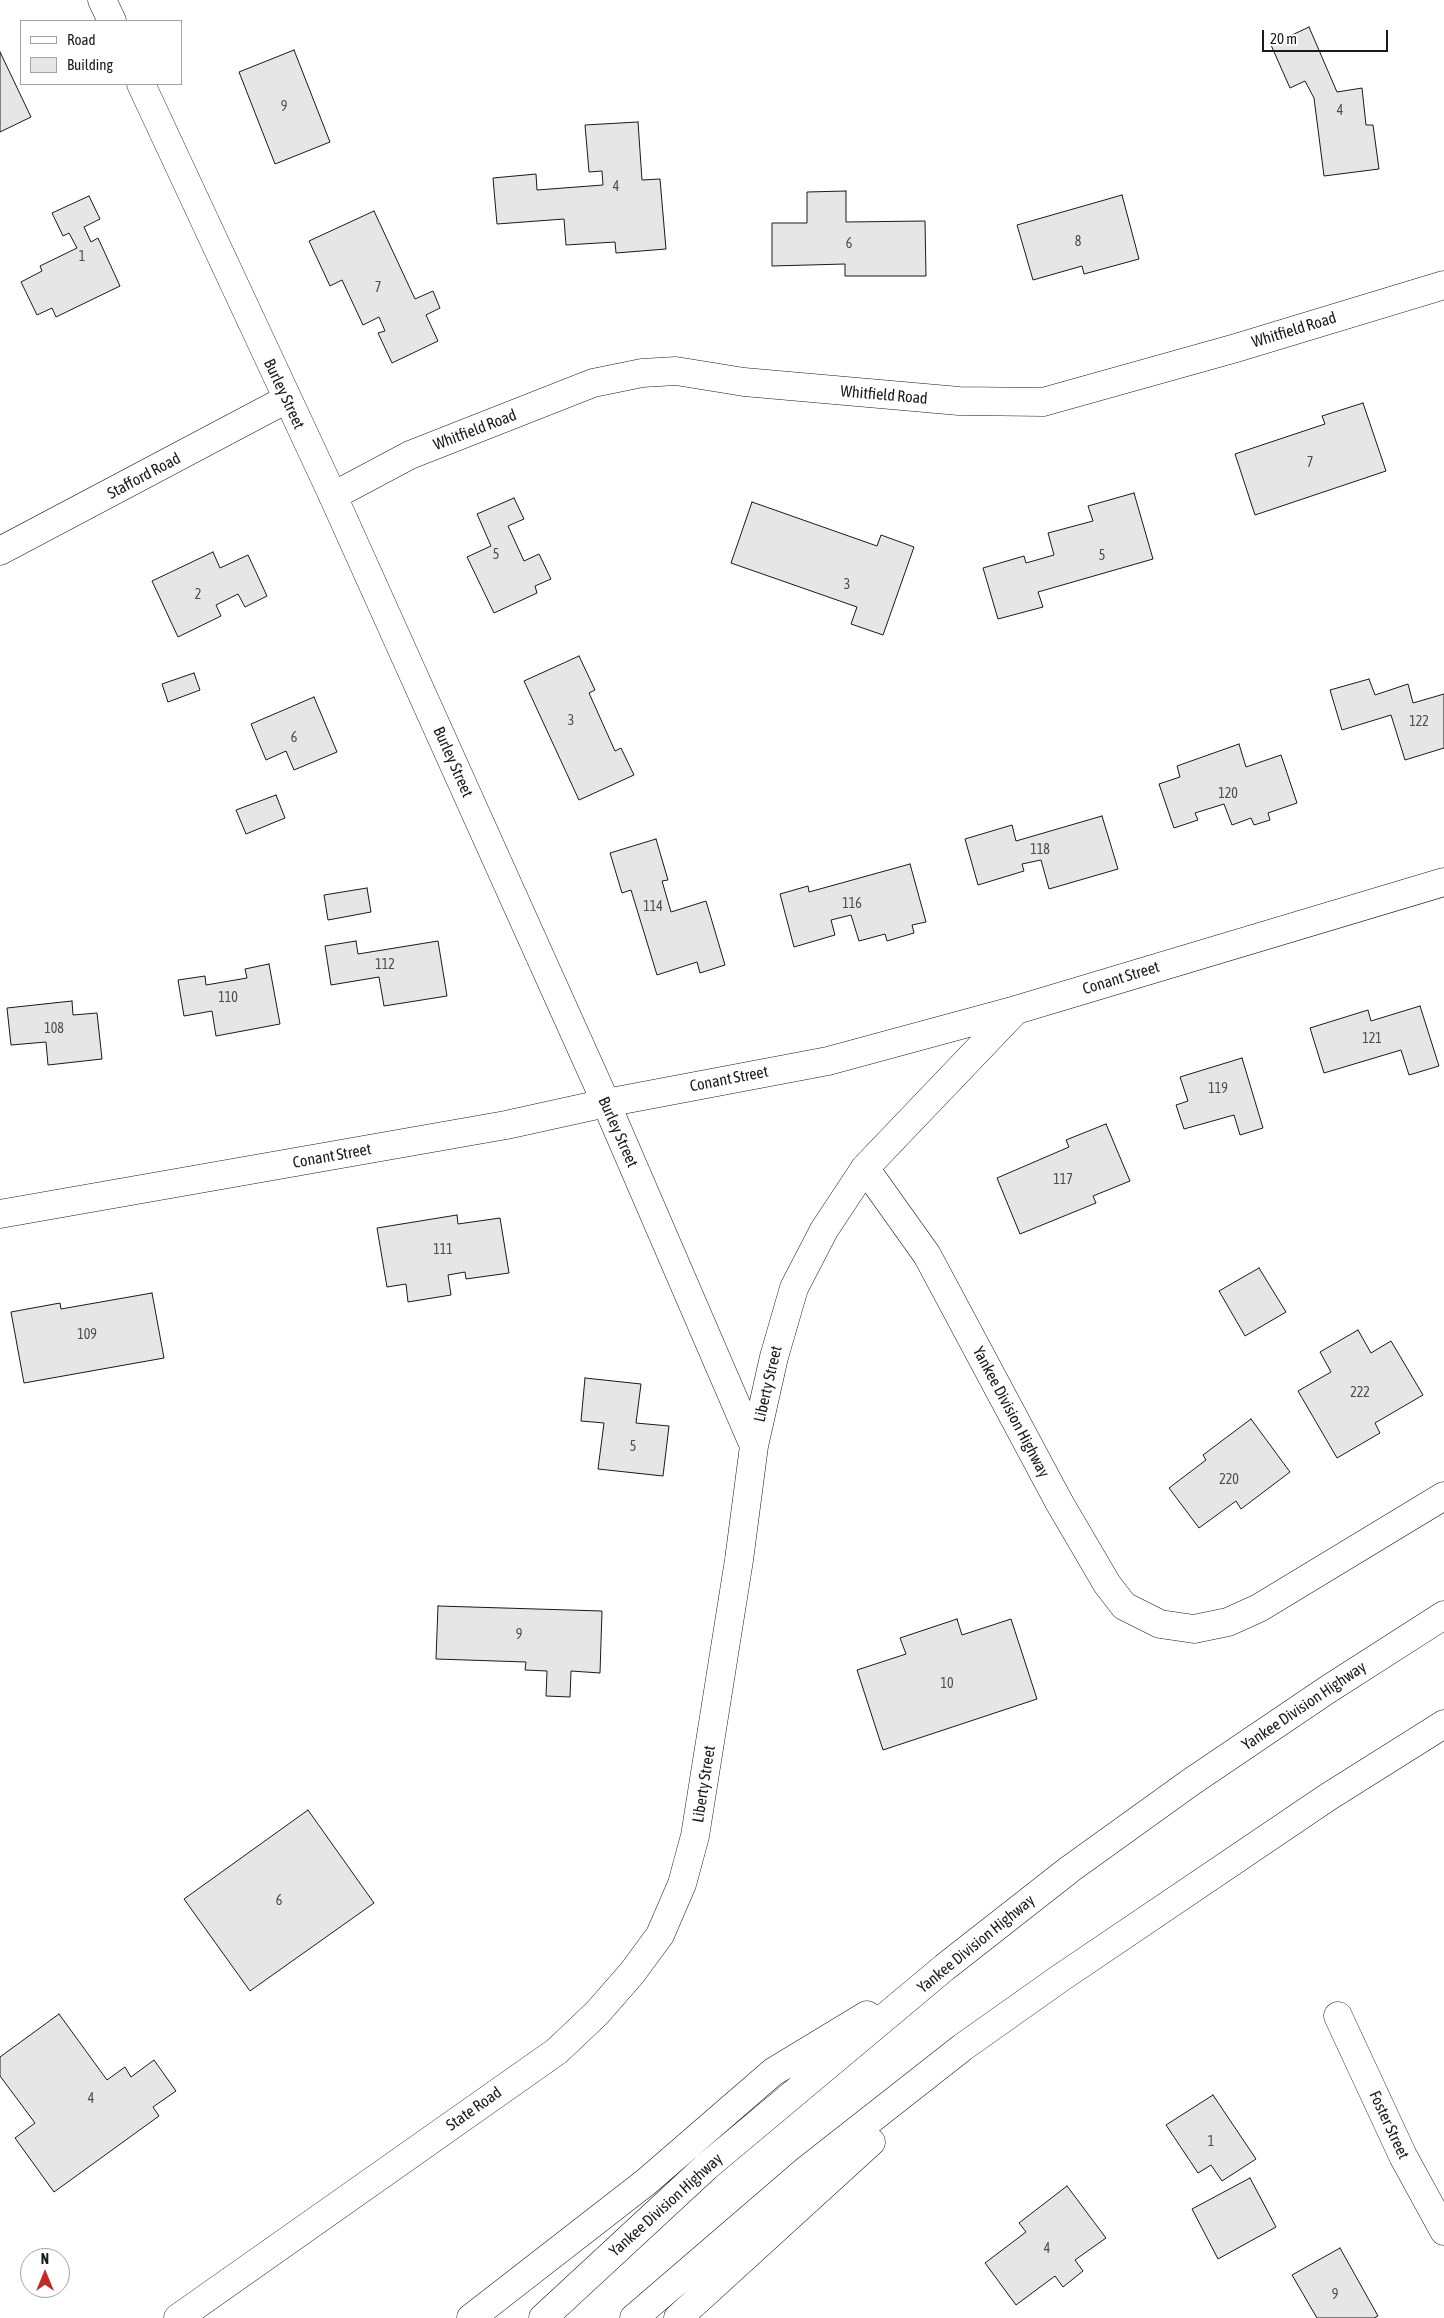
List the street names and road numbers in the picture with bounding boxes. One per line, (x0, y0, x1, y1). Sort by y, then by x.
street label: Whitfield Road (1249, 308, 1339, 352)
street label: Burley Street (259, 356, 309, 432)
street label: Whitfield Road (840, 382, 928, 408)
street label: Whitfield Road (431, 405, 519, 455)
street label: Stafford Road (104, 449, 184, 503)
street label: Burley Street (429, 724, 477, 800)
street label: Conant Street (1080, 957, 1162, 999)
street label: Conant Street (688, 1062, 770, 1096)
street label: Burley Street (594, 1094, 642, 1170)
street label: Conant Street (291, 1140, 373, 1172)
street label: Yankee Division Highway (968, 1343, 1054, 1481)
street label: Liberty Street (750, 1344, 786, 1424)
street label: Yankee Division Highway (1238, 1657, 1370, 1755)
street label: Liberty Street (688, 1744, 720, 1824)
street label: Yankee Division Highway (913, 1891, 1039, 1997)
street label: State Road (443, 2083, 505, 2135)
street label: Foster Street (1365, 2088, 1413, 2162)
street label: Yankee Division Highway (606, 2149, 726, 2261)

